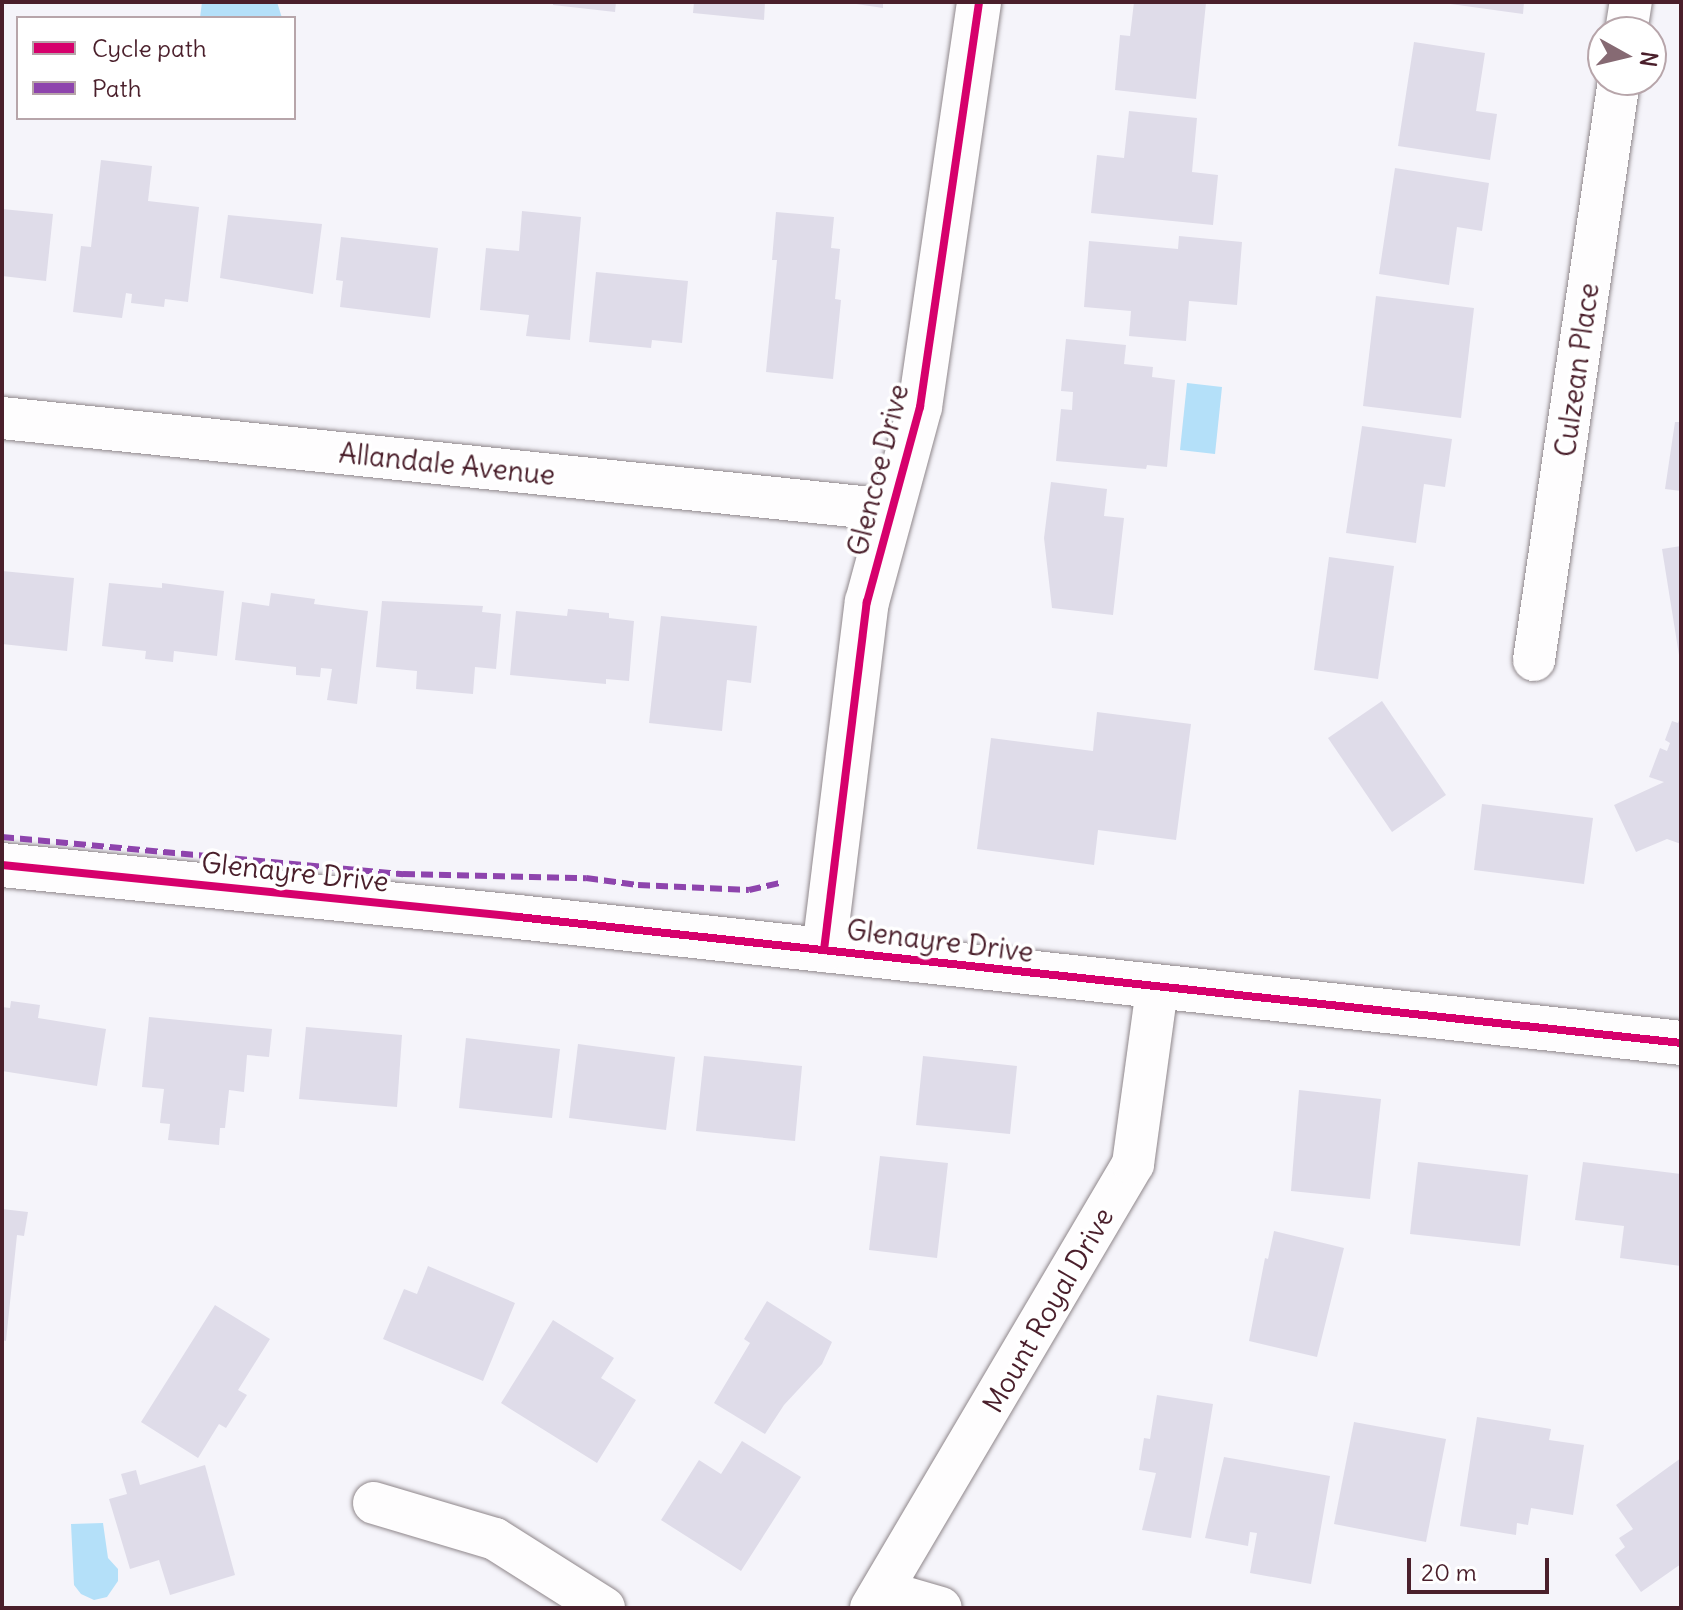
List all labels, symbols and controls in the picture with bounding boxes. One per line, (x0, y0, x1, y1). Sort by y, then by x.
legend (16, 16, 296, 120)
north arrow (1587, 16, 1667, 96)
text: Cycle path (92, 33, 207, 63)
text: N (1634, 50, 1664, 69)
text: Path (92, 73, 142, 103)
street label: Culzean Place (1548, 281, 1606, 459)
street label: Glencoe Drive (840, 381, 916, 559)
street label: Allandale Avenue (337, 436, 557, 492)
street label: Glenayre Drive (200, 845, 390, 899)
street label: Glenayre Drive (845, 913, 1035, 969)
street label: Mount Royal Drive (976, 1202, 1120, 1418)
scale bar (1411, 1542, 1553, 1592)
text: 20 m (1421, 1557, 1477, 1587)

